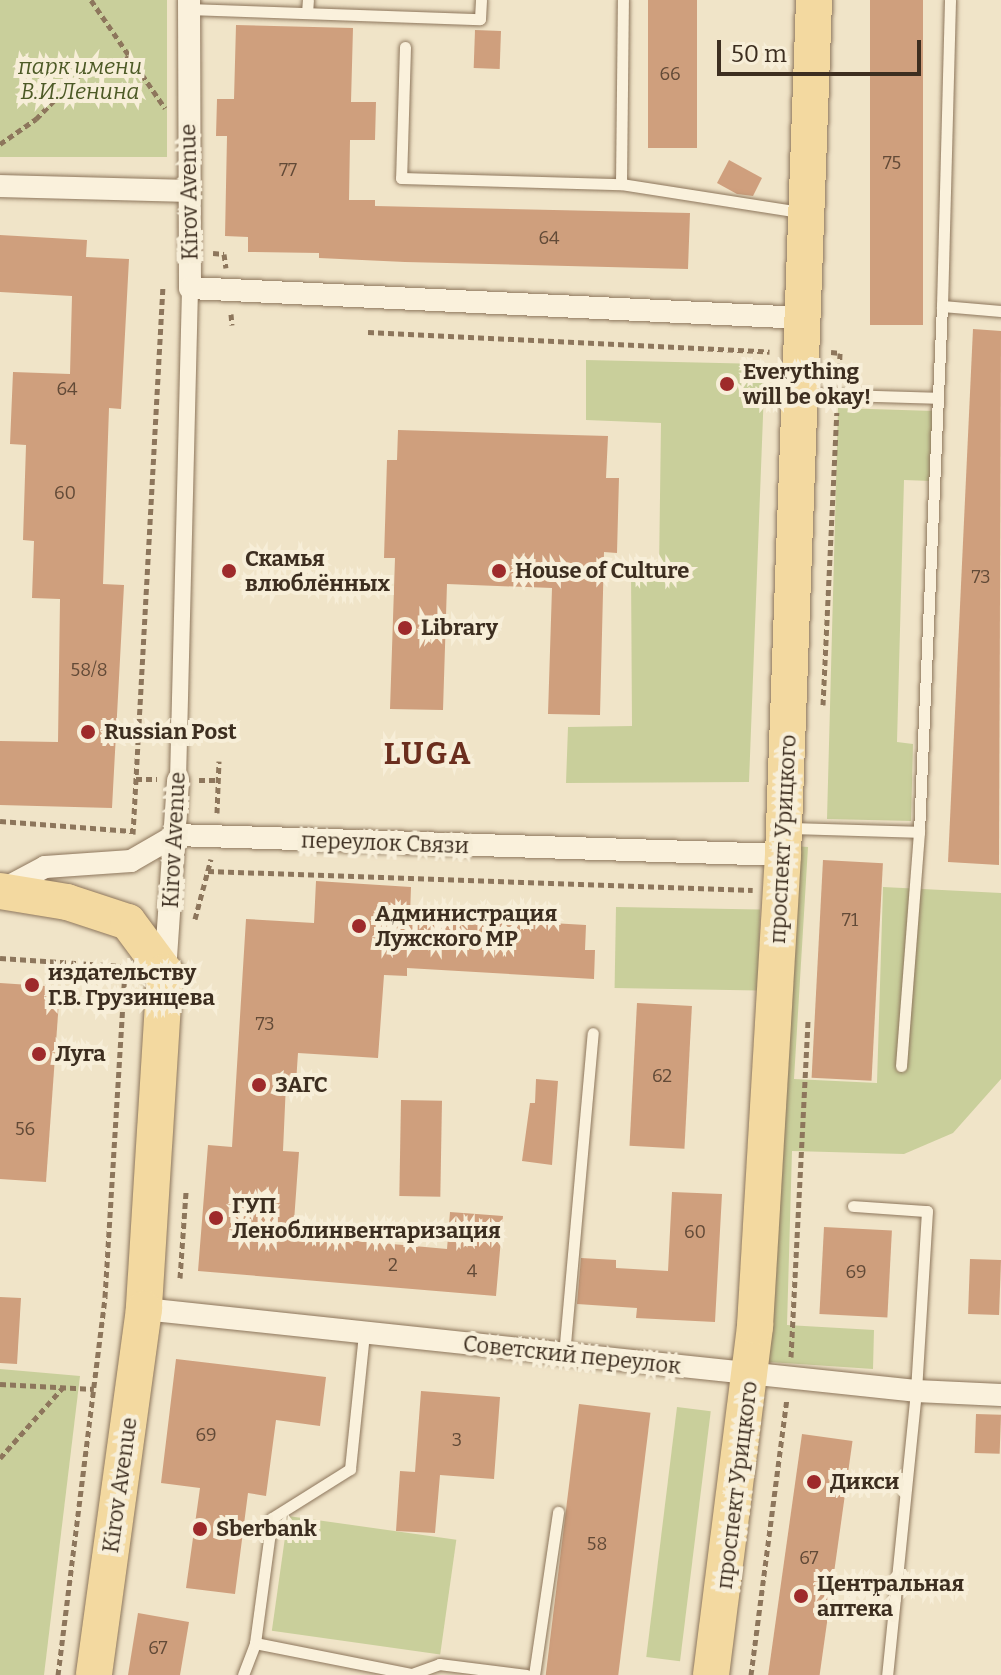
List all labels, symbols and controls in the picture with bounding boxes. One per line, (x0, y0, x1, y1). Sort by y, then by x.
scale bar (721, 24, 925, 74)
text: 50 m (731, 40, 787, 68)
park label: парк имени В.И.Ленина (18, 53, 142, 104)
house number: 66 (659, 63, 681, 85)
street label: Kirov Avenue (175, 123, 203, 261)
house number: 75 (883, 152, 901, 174)
house number: 77 (279, 159, 297, 181)
house number: 64 (538, 227, 560, 249)
place label: Everything will be okay! (743, 358, 871, 410)
marker: Everything will be okay! (718, 375, 736, 393)
house number: 64 (56, 378, 78, 400)
house number: 60 (54, 482, 76, 504)
place label: Скамья влюблённых (245, 545, 390, 596)
place label: House of Culture (515, 558, 689, 584)
marker: Скамья влюблённых (220, 562, 238, 580)
marker: House of Culture (490, 562, 508, 580)
house number: 73 (972, 566, 990, 588)
place label: Library (421, 615, 498, 641)
marker: Library (396, 619, 414, 637)
house number: 58/8 (71, 659, 107, 681)
place label: Russian Post (104, 719, 237, 745)
marker: Russian Post (79, 723, 97, 741)
street label: проспект Урицкого (764, 734, 802, 944)
district label: LUGA (384, 736, 472, 772)
street label: Kirov Avenue (157, 771, 191, 909)
street label: переулок Связи (301, 827, 469, 859)
place label: Администрация Лужского МР (375, 900, 557, 952)
house number: 71 (842, 909, 858, 931)
marker: Администрация Лужского МР (350, 917, 368, 935)
place label: издательству Г.В. Грузинцева (48, 959, 215, 1010)
marker: издательству Г.В. Грузинцева (23, 976, 41, 994)
house number: 73 (256, 1013, 274, 1035)
place label: Луга (55, 1041, 106, 1067)
marker: Луга (30, 1045, 48, 1063)
house number: 62 (652, 1065, 672, 1087)
place label: ЗАГС (275, 1072, 328, 1098)
marker: ЗАГС (250, 1076, 268, 1094)
house number: 56 (15, 1118, 35, 1140)
place label: ГУП Леноблинвентаризация (232, 1192, 501, 1244)
marker: ГУП Леноблинвентаризация (207, 1209, 225, 1227)
house number: 60 (684, 1221, 706, 1243)
house number: 2 (388, 1254, 398, 1276)
house number: 4 (467, 1260, 477, 1282)
house number: 69 (845, 1261, 867, 1283)
street label: Советский переулок (462, 1330, 682, 1380)
street label: проспект Урицкого (711, 1379, 763, 1591)
street label: Kirov Avenue (97, 1416, 143, 1554)
house number: 69 (195, 1424, 217, 1446)
house number: 3 (452, 1429, 462, 1451)
place label: Дикси (830, 1469, 899, 1495)
marker: Дикси (805, 1473, 823, 1491)
place label: Sberbank (216, 1516, 317, 1542)
marker: Sberbank (191, 1520, 209, 1538)
house number: 58 (587, 1533, 607, 1555)
house number: 67 (799, 1547, 819, 1569)
place label: Центральная аптека (817, 1570, 964, 1622)
marker: Центральная аптека (792, 1587, 810, 1605)
house number: 67 (148, 1637, 168, 1659)

